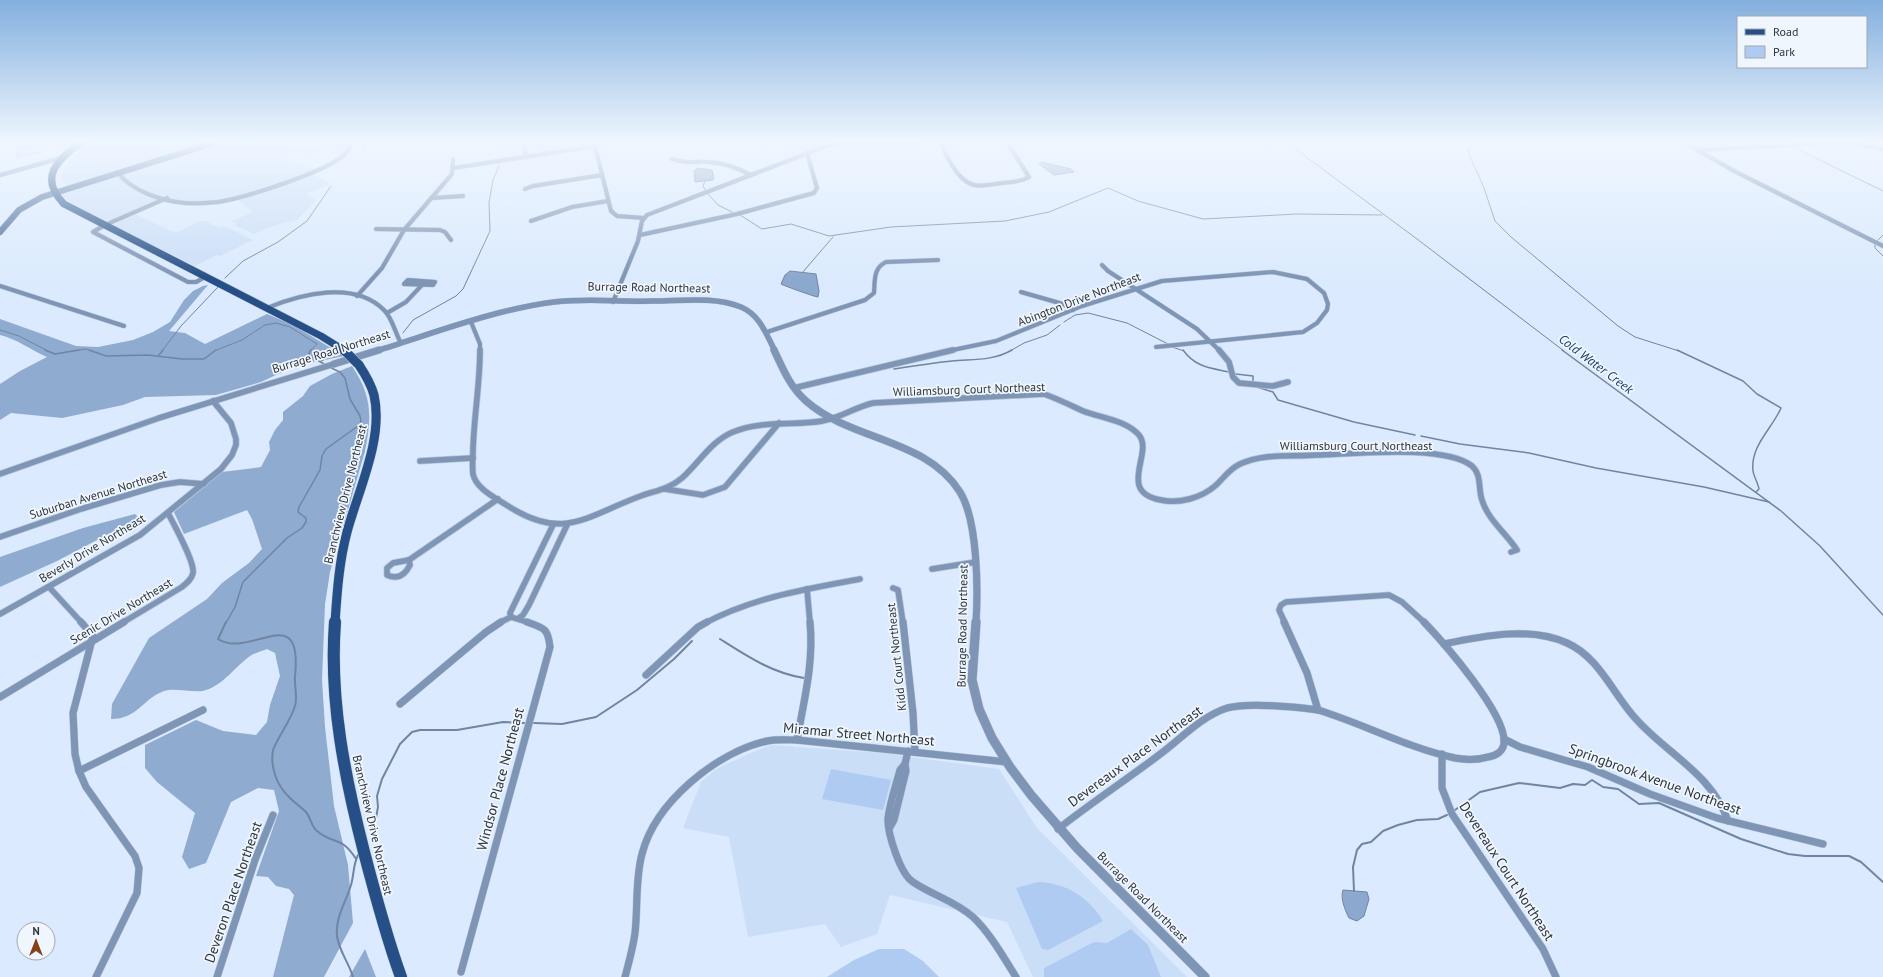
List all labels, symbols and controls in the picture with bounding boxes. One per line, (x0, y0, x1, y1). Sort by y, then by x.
legend (1737, 16, 1867, 68)
text: Road (1773, 24, 1798, 39)
text: Park (1773, 44, 1795, 59)
street label: Abington Drive Northeast (1015, 269, 1143, 329)
street label: Burrage Road Northeast (588, 278, 710, 296)
street label: Burrage Road Northeast (270, 326, 392, 376)
water label: Cold Water Creek (1555, 330, 1638, 398)
street label: Williamsburg Court Northeast (892, 379, 1046, 399)
street label: Branchview Drive Northeast (320, 423, 370, 565)
street label: Williamsburg Court Northeast (1280, 438, 1432, 453)
street label: Suburban Avenue Northeast (27, 466, 169, 522)
street label: Beverly Drive Northeast (36, 510, 148, 586)
street label: Burrage Road Northeast (953, 565, 971, 687)
street label: Scenic Drive Northeast (67, 575, 175, 647)
street label: Kidd Court Northeast (883, 602, 909, 712)
street label: Devereaux Place Northeast (1064, 701, 1206, 811)
street label: Windsor Place Northeast (472, 705, 528, 852)
street label: Miramar Street Northeast (782, 718, 936, 750)
street label: Springbrook Avenue Northeast (1566, 739, 1744, 819)
street label: Branchview Drive Northeast (350, 754, 396, 896)
street label: Devereaux Court Northeast (1455, 798, 1559, 944)
street label: Deveron Place Northeast (200, 819, 266, 965)
street label: Burrage Road Northeast (1094, 848, 1192, 946)
north arrow (16, 921, 56, 961)
text: N (32, 924, 40, 938)

